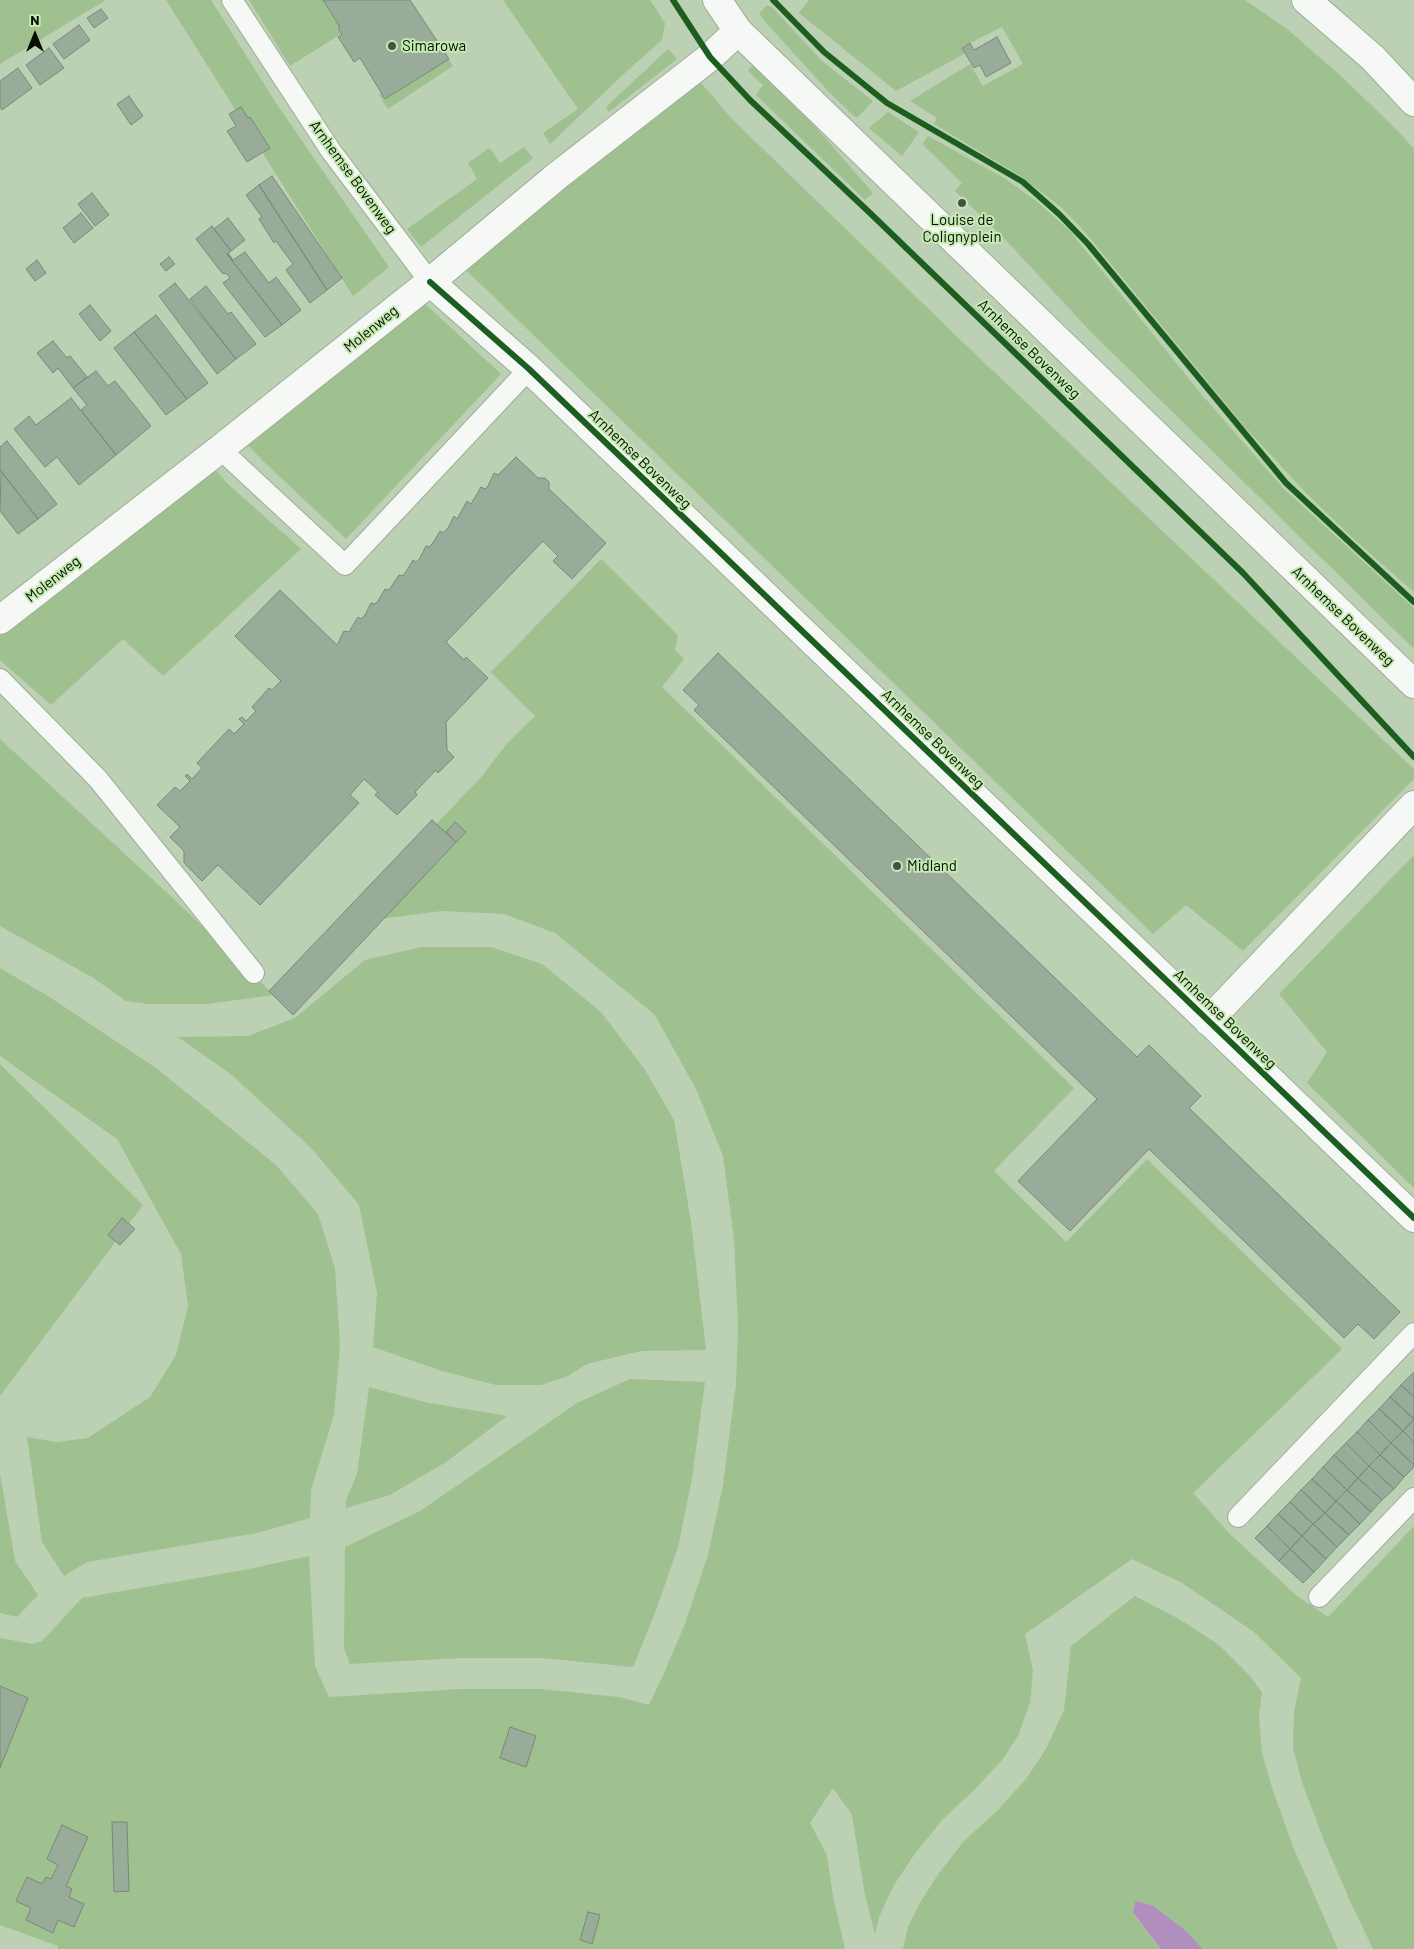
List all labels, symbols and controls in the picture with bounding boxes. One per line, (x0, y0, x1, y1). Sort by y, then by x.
north arrow (10, 10, 60, 60)
text: N (30, 11, 40, 28)
place label: Simarowa (402, 37, 466, 55)
marker: Simarowa (386, 40, 398, 52)
street label: Arnhemse Bovenweg (306, 117, 400, 237)
marker: Louise de Colignyplein (956, 197, 968, 209)
place label: Louise de Colignyplein (922, 211, 1002, 246)
street label: Arnhemse Bovenweg (974, 295, 1084, 403)
street label: Molenweg (340, 302, 402, 356)
street label: Arnhemse Bovenweg (585, 405, 695, 513)
street label: Molenweg (22, 552, 84, 606)
street label: Arnhemse Bovenweg (1288, 562, 1398, 670)
street label: Arnhemse Bovenweg (878, 685, 988, 793)
place label: Midland (907, 857, 957, 875)
marker: Midland (891, 860, 903, 872)
street label: Arnhemse Bovenweg (1170, 965, 1280, 1073)

